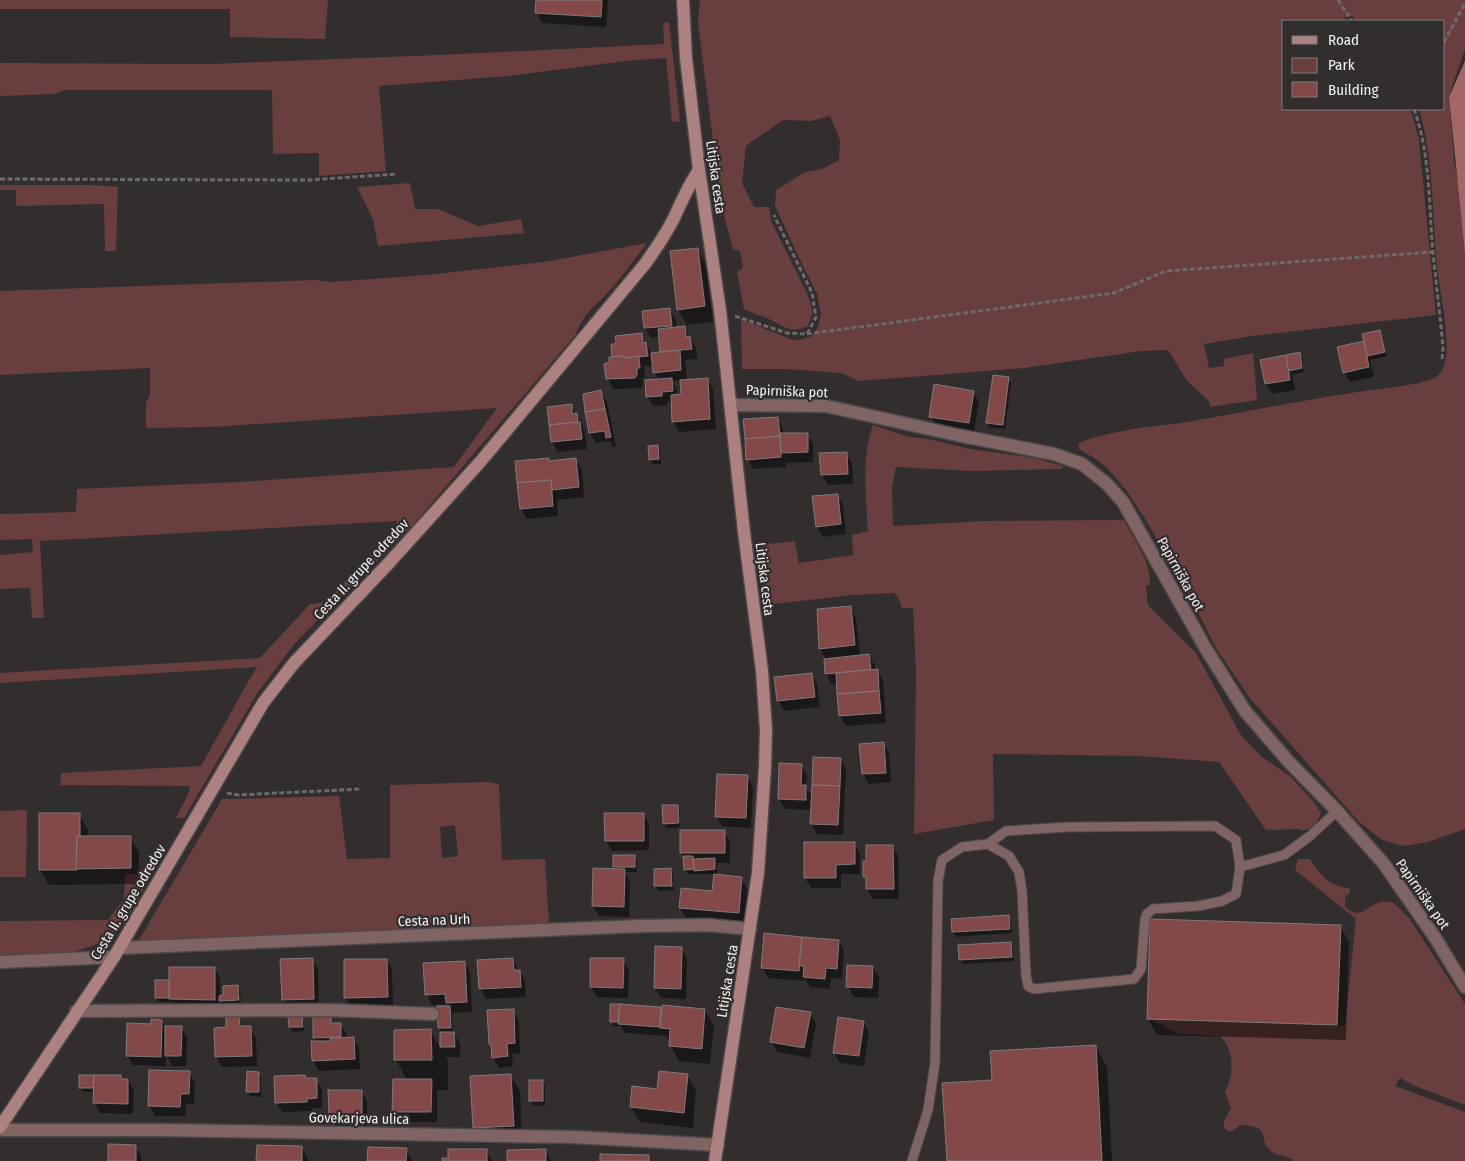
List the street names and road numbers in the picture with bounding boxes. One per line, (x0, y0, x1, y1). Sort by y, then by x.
street label: Litijska cesta (702, 139, 729, 215)
street label: Papirniška pot (746, 382, 829, 401)
street label: Cesta II. grupe odredov (310, 515, 413, 623)
street label: Papirniška pot (1153, 534, 1208, 615)
street label: Litijska cesta (752, 541, 777, 617)
street label: Cesta II. grupe odredov (87, 841, 170, 963)
street label: Papirniška pot (1392, 856, 1453, 933)
street label: Cesta na Urh (398, 911, 470, 930)
street label: Litijska cesta (713, 943, 742, 1019)
street label: Govekarjeva ulica (309, 1109, 409, 1128)

